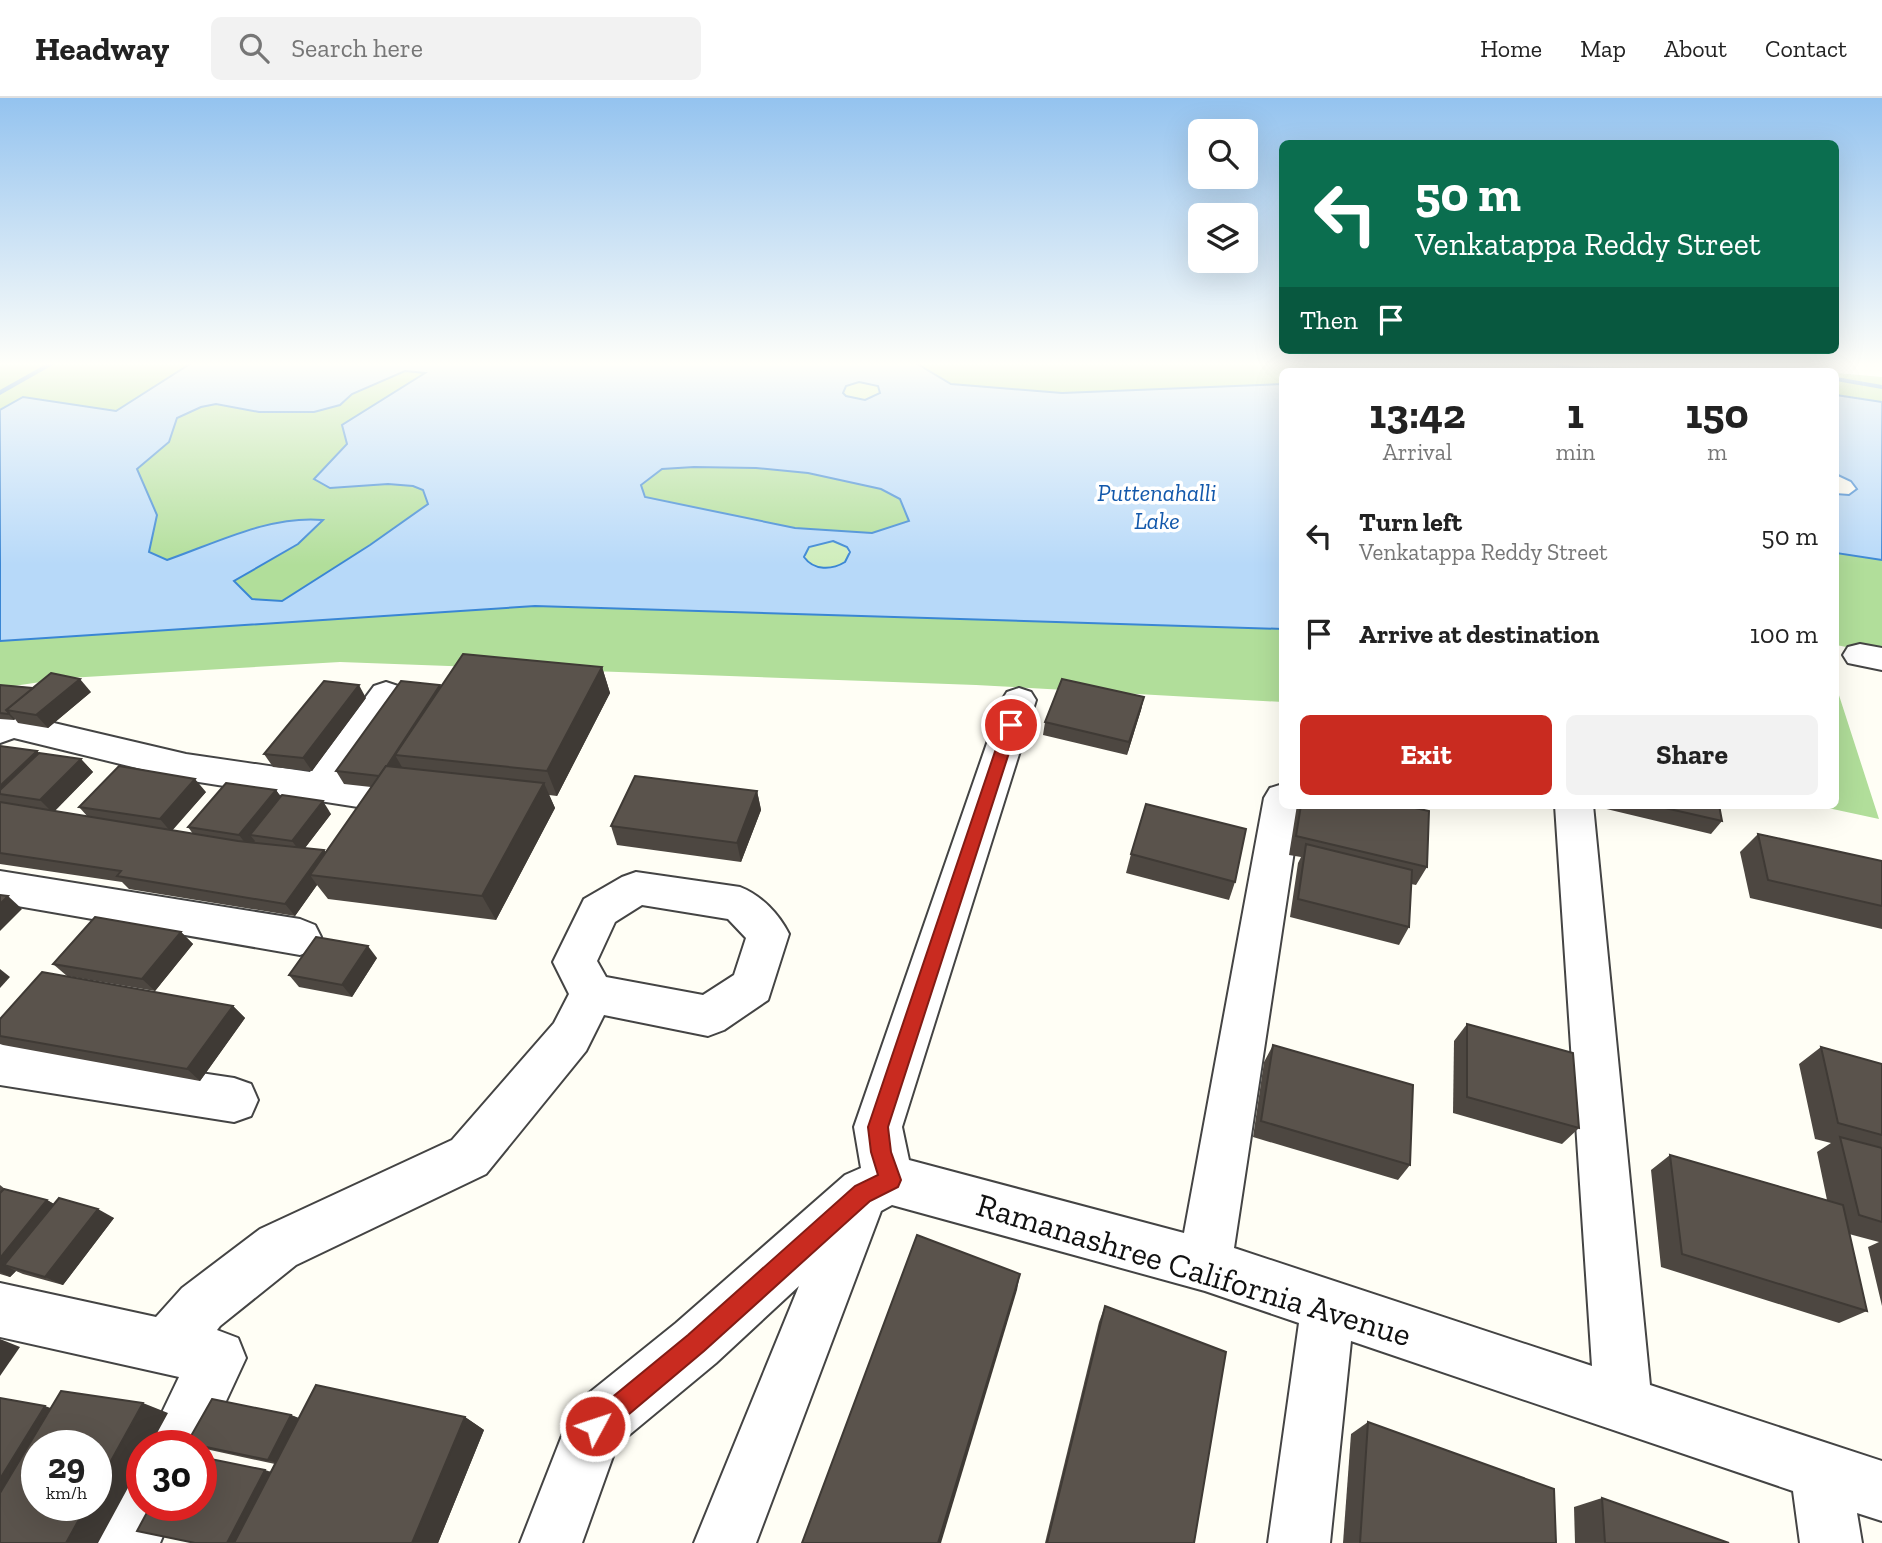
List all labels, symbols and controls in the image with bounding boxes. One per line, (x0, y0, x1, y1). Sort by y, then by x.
search box (211, 17, 701, 80)
text: Headway (35, 29, 169, 68)
icon: search (235, 29, 273, 67)
text: Search here (291, 32, 423, 64)
text: Home (1480, 34, 1542, 63)
text: Map (1580, 34, 1626, 63)
text: About (1664, 34, 1727, 63)
text: Contact (1765, 34, 1847, 63)
map controls (1188, 119, 1258, 273)
button: search (1188, 119, 1258, 189)
text: 50 m (1415, 165, 1521, 224)
icon: left (1300, 168, 1391, 259)
button: layers (1188, 203, 1258, 273)
text: Venkatappa Reddy Street (1415, 225, 1761, 263)
icon: arrive (1372, 301, 1410, 339)
text: Then (1300, 304, 1358, 336)
text: 13:42 (1369, 388, 1466, 439)
text: 1 (1567, 388, 1584, 439)
text: 150 (1686, 388, 1749, 439)
text: Arrival (1383, 438, 1452, 466)
text: min (1556, 438, 1595, 466)
text: m (1707, 438, 1727, 466)
water label: Puttenahalli Lake (1097, 478, 1217, 535)
text: Turn left (1359, 506, 1462, 538)
icon: left (1300, 517, 1338, 555)
text: 50 m (1761, 520, 1818, 552)
text: Venkatappa Reddy Street (1359, 538, 1608, 566)
icon: arrive (1300, 615, 1338, 653)
text: Arrive at destination (1359, 618, 1599, 650)
text: 100 m (1750, 618, 1818, 650)
pin (981, 695, 1041, 755)
icon: arrive (992, 706, 1030, 744)
button: Exit (1300, 715, 1552, 795)
button: Share (1566, 715, 1818, 795)
street label: Ramanashree California Avenue (972, 1185, 1416, 1354)
position arrow (558, 1389, 632, 1463)
speed limit sign: 30 (126, 1430, 217, 1521)
text: 29 (48, 1445, 85, 1487)
text: km/h (46, 1482, 87, 1504)

